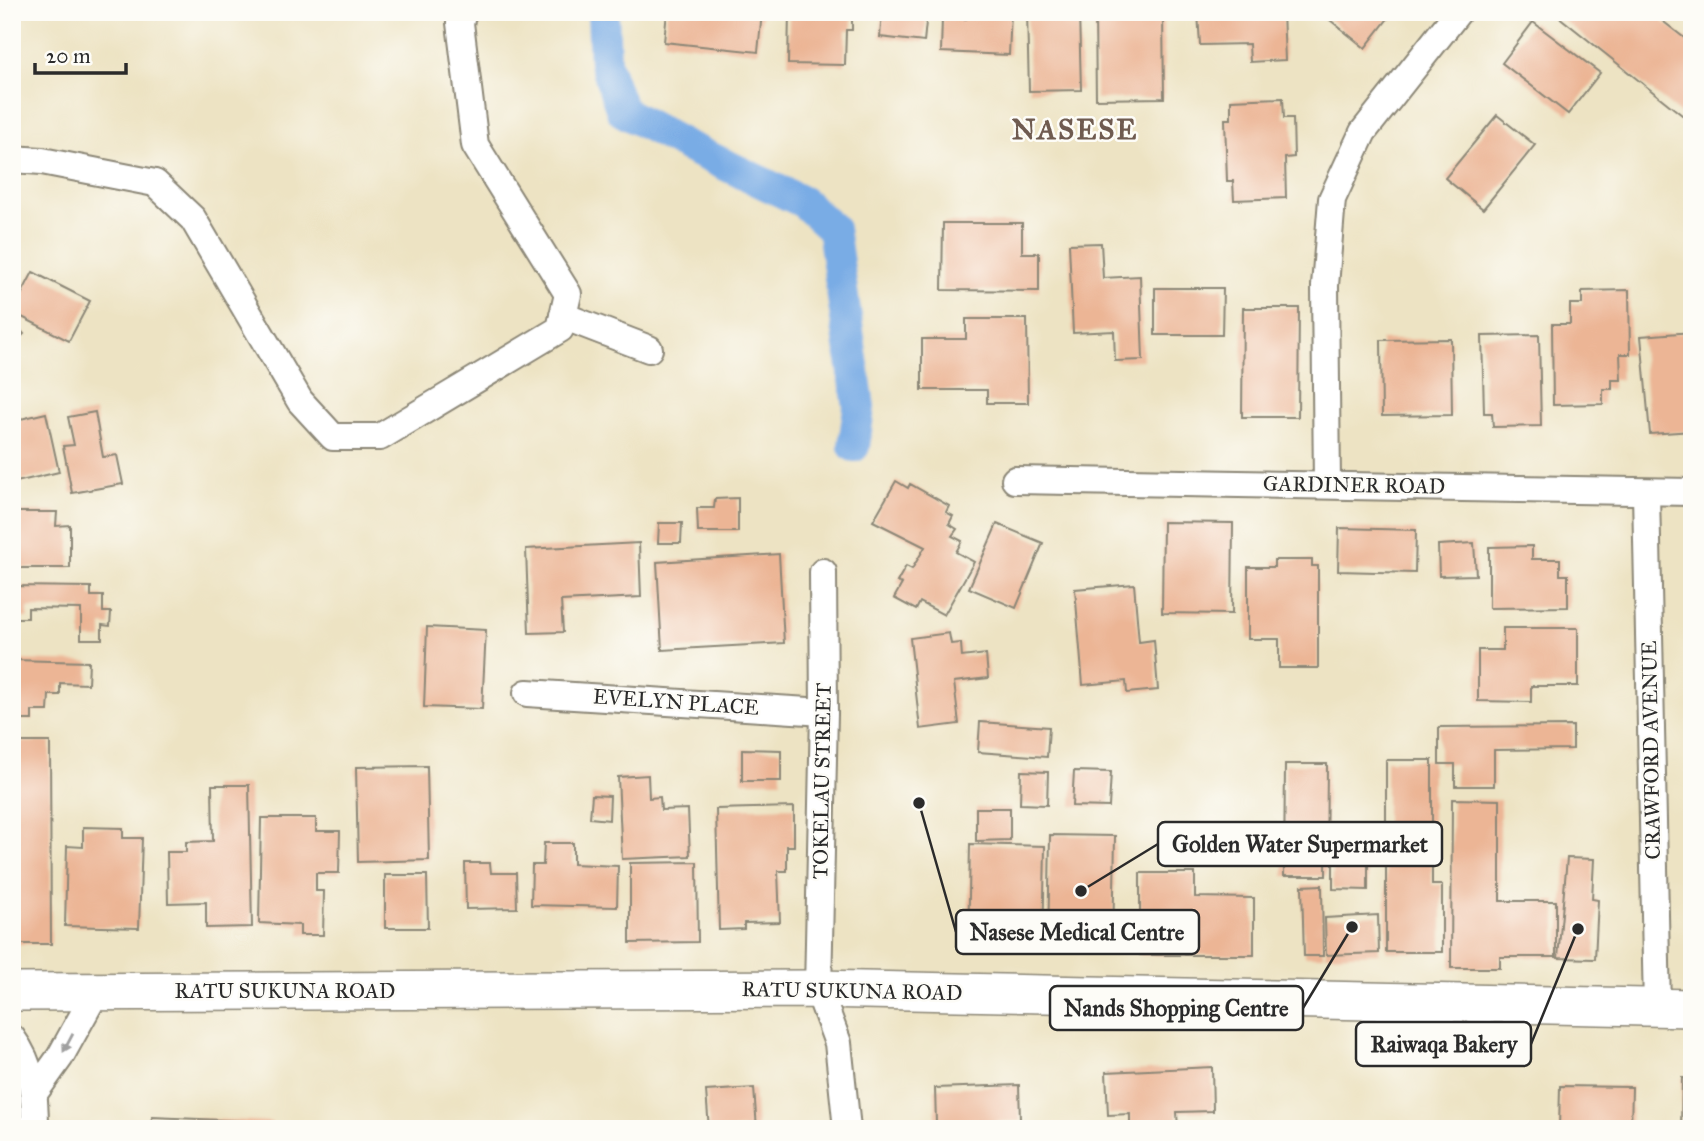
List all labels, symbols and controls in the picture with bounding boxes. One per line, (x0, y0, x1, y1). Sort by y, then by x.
scale bar (35, 32, 126, 76)
text: 20 m (46, 43, 91, 69)
district label: NASESE (1012, 112, 1138, 147)
street label: GARDINER ROAD (1263, 470, 1445, 500)
street label: CRAWFORD AVENUE (1636, 640, 1666, 860)
street label: EVELYN PLACE (592, 683, 760, 721)
street label: TOKELAU STREET (807, 683, 837, 879)
callout: Golden Water Supermarket (1158, 822, 1442, 866)
text: Golden Water Supermarket (1172, 830, 1429, 859)
callout: Nasese Medical Centre (956, 910, 1199, 954)
text: Nasese Medical Centre (970, 918, 1185, 946)
street label: RATU SUKUNA ROAD (741, 976, 963, 1006)
street label: RATU SUKUNA ROAD (175, 978, 395, 1004)
callout: Nands Shopping Centre (1050, 986, 1303, 1030)
text: Nands Shopping Centre (1064, 994, 1289, 1023)
callout: Raiwaqa Bakery (1356, 1022, 1531, 1066)
text: Raiwaqa Bakery (1371, 1030, 1519, 1059)
one-way arrow (62, 1033, 73, 1053)

